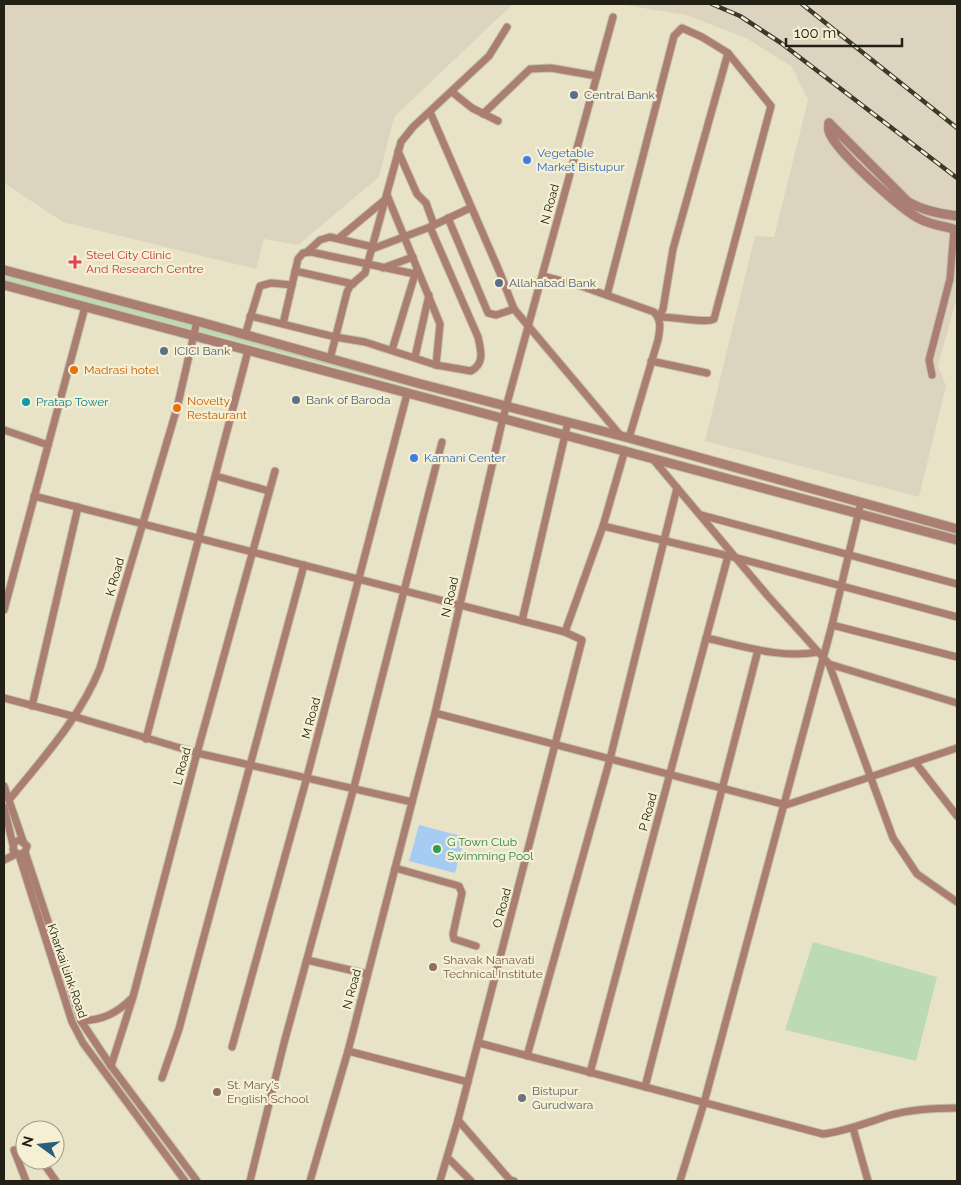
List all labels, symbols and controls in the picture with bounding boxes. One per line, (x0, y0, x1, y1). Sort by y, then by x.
scale bar (786, 15, 902, 47)
text: 100 m (794, 24, 836, 42)
place label: Central Bank (584, 88, 655, 102)
marker: Central Bank (568, 89, 580, 101)
place label: Vegetable Market Bistupur (537, 146, 625, 174)
marker: Vegetable Market Bistupur (521, 154, 533, 166)
street label: N Road (538, 182, 562, 226)
place label: Steel City Clinic And Research Centre (86, 248, 204, 276)
marker: Steel City Clinic And Research Centre (68, 255, 82, 269)
place label: Allahabad Bank (509, 276, 597, 290)
marker: Allahabad Bank (493, 277, 505, 289)
place label: ICICI Bank (174, 344, 231, 358)
marker: ICICI Bank (158, 345, 170, 357)
place label: Madrasi hotel (84, 363, 160, 377)
marker: Madrasi hotel (68, 364, 80, 376)
place label: Bank of Baroda (306, 393, 390, 407)
place label: Novelty Restaurant (187, 394, 247, 422)
marker: Bank of Baroda (290, 394, 302, 406)
place label: Pratap Tower (36, 395, 109, 409)
marker: Pratap Tower (20, 396, 32, 408)
marker: Novelty Restaurant (171, 402, 183, 414)
place label: Kamani Center (424, 451, 507, 465)
marker: Kamani Center (408, 452, 420, 464)
street label: K Road (103, 556, 127, 598)
street label: N Road (439, 575, 461, 619)
street label: M Road (299, 696, 323, 740)
street label: L Road (170, 746, 194, 786)
street label: P Road (636, 791, 660, 833)
place label: G Town Club Swimming Pool (447, 835, 534, 863)
marker: G Town Club Swimming Pool (431, 843, 443, 855)
street label: O Road (490, 886, 514, 930)
street label: Kharkai Link Road (44, 922, 90, 1020)
place label: Shavak Nanavati Technical Institute (443, 953, 543, 981)
marker: Shavak Nanavati Technical Institute (427, 961, 439, 973)
street label: N Road (340, 967, 364, 1011)
place label: St. Mary's English School (227, 1078, 310, 1106)
place label: Bistupur Gurudwara (532, 1084, 593, 1112)
marker: St. Mary's English School (211, 1086, 223, 1098)
marker: Bistupur Gurudwara (516, 1092, 528, 1104)
north arrow (15, 1120, 65, 1170)
text: N (18, 1134, 37, 1149)

